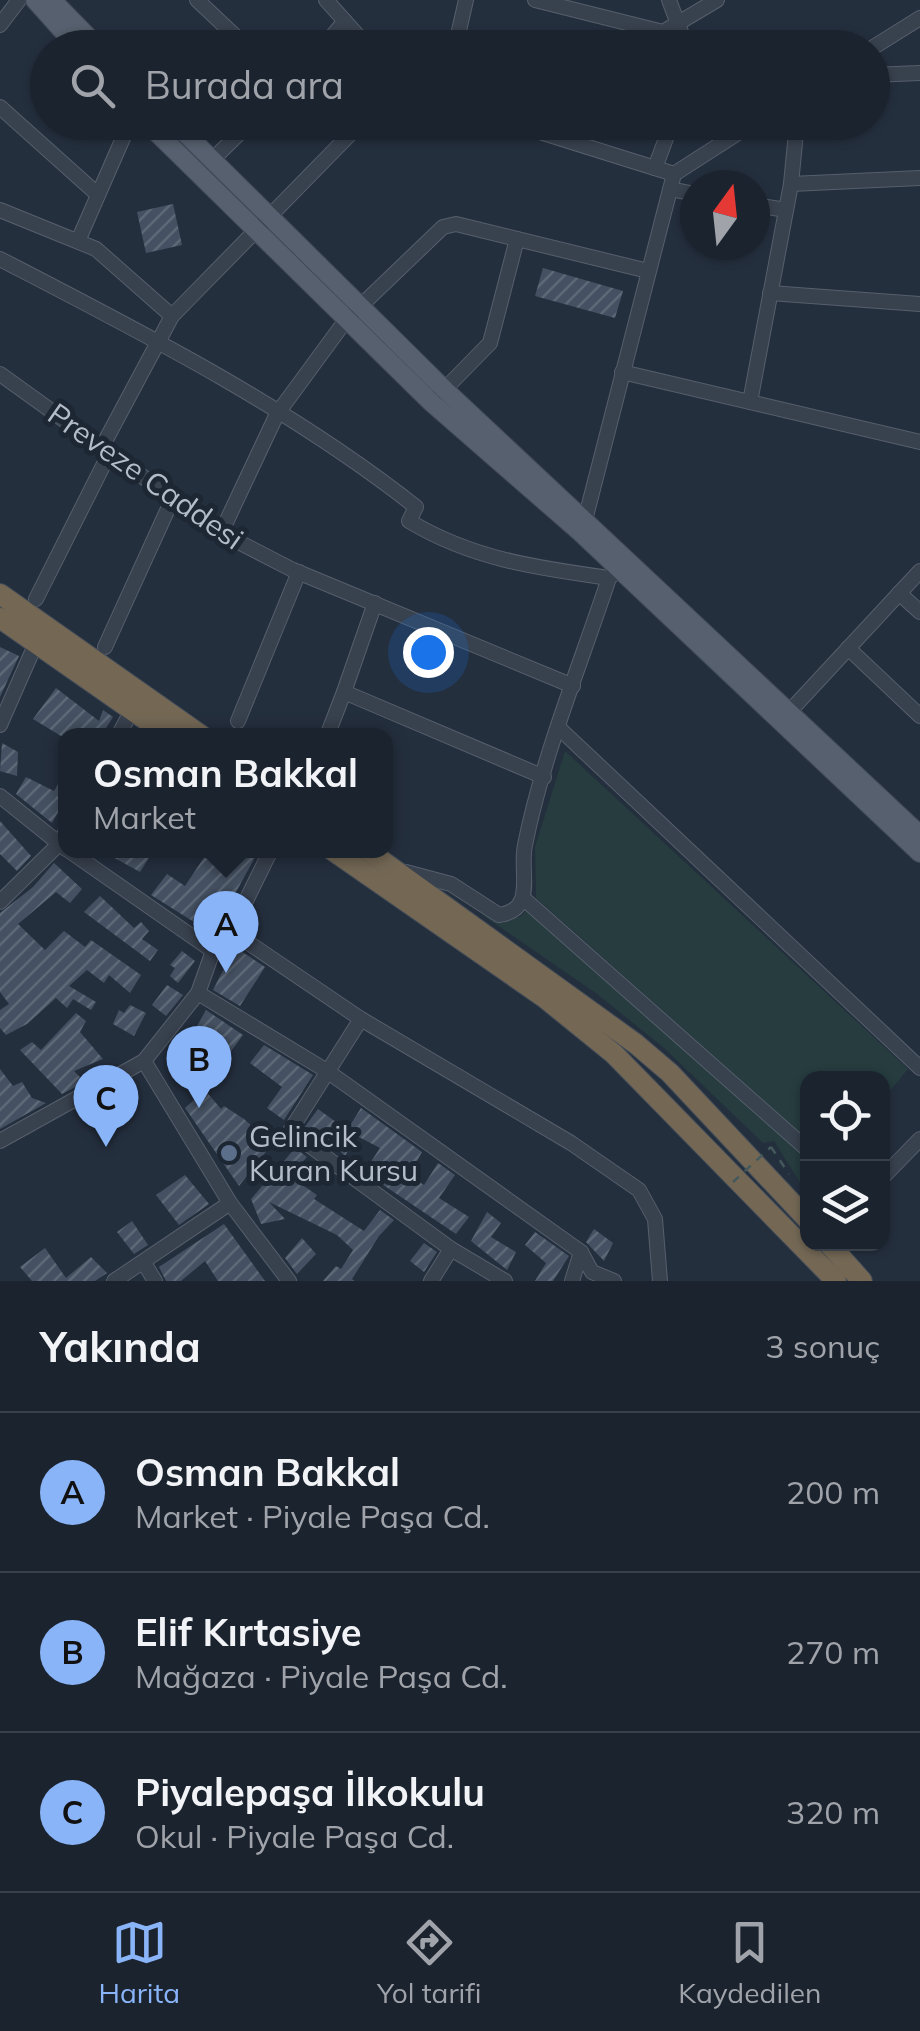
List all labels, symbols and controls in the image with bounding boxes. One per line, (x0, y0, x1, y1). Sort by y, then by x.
search box (30, 30, 890, 140)
icon: search (65, 58, 120, 113)
text: Burada ara (145, 61, 344, 109)
north arrow (680, 170, 770, 260)
street label: Preveze Caddesi (41, 395, 251, 557)
your location (403, 627, 454, 678)
popup (58, 728, 393, 858)
text: Osman Bakkal (93, 749, 358, 797)
text: Market (93, 797, 196, 837)
pin: A (194, 890, 258, 973)
pin: B (166, 1026, 232, 1108)
pin: C (74, 1064, 138, 1147)
map controls (800, 1071, 890, 1251)
button: locate (800, 1071, 890, 1161)
place label: Gelincik Kuran Kursu (249, 1117, 418, 1189)
marker: Gelincik Kuran Kursu (218, 1142, 240, 1164)
button: layers (800, 1161, 890, 1251)
text: Yakında (40, 1320, 201, 1373)
text: 3 sonuç (765, 1326, 880, 1366)
text: Osman Bakkal (135, 1448, 400, 1496)
text: A (60, 1472, 85, 1512)
text: 200 m (786, 1472, 880, 1512)
text: Market · Piyale Paşa Cd. (135, 1496, 490, 1536)
text: Elif Kırtasiye (135, 1608, 362, 1656)
text: B (61, 1632, 84, 1672)
text: 270 m (786, 1632, 880, 1672)
text: Mağaza · Piyale Paşa Cd. (135, 1656, 508, 1696)
text: Piyalepaşa İlkokulu (135, 1768, 485, 1816)
text: C (62, 1792, 83, 1832)
text: 320 m (786, 1792, 880, 1832)
text: Okul · Piyale Paşa Cd. (135, 1816, 454, 1856)
tab: Harita (98, 1915, 180, 2010)
tab: Yol tarifi (377, 1915, 481, 2010)
tab: Kaydedilen (678, 1915, 822, 2010)

